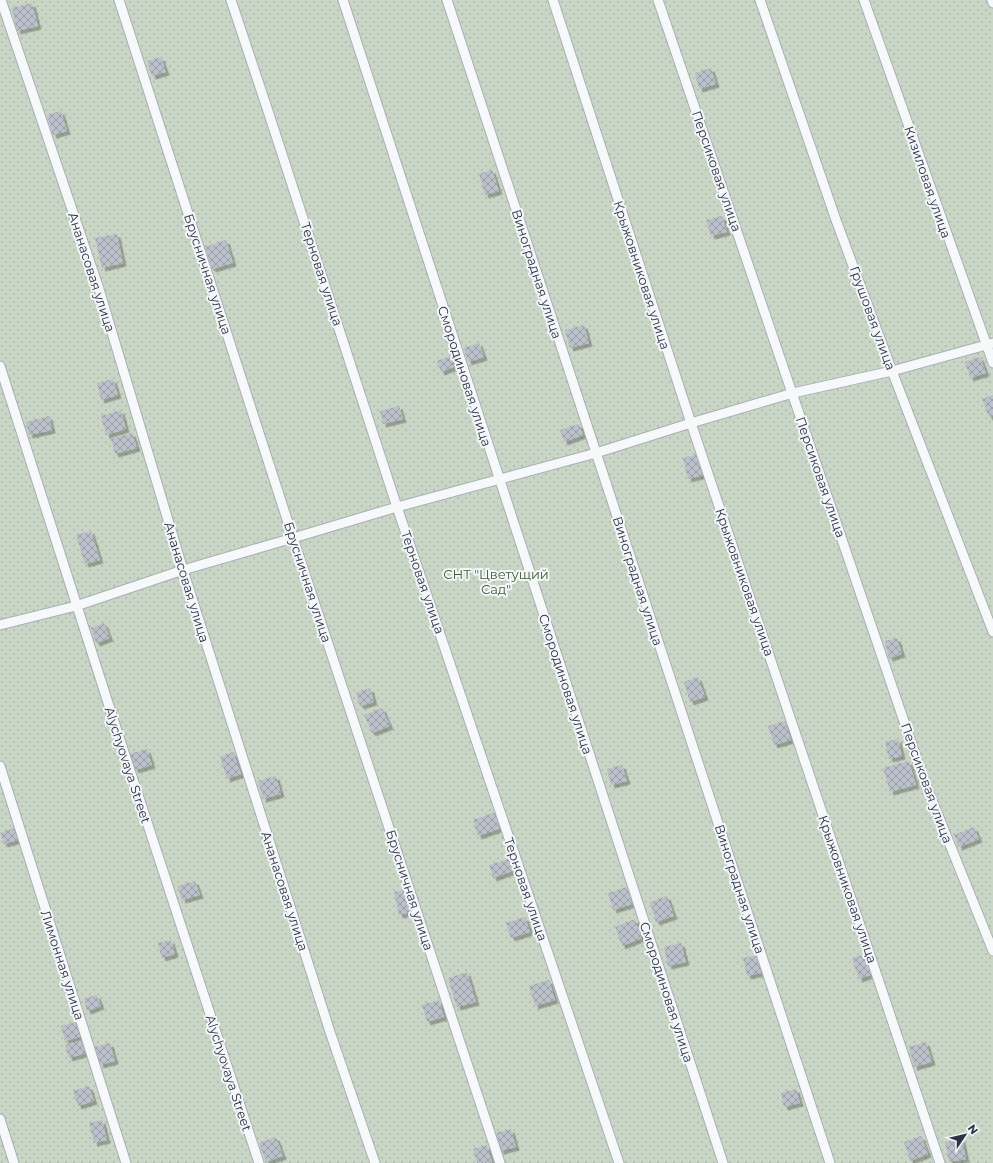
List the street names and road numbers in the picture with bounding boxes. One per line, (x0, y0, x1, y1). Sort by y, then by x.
street label: Персиковая улица (689, 108, 745, 234)
street label: Кизиловая улица (901, 124, 955, 240)
street label: Крыжовниковая улица (610, 199, 674, 351)
street label: Виноградная улица (509, 207, 565, 341)
street label: Ананасовая улица (65, 210, 119, 334)
street label: Брусничная улица (181, 211, 235, 337)
street label: Терновая улица (298, 220, 346, 328)
street label: Грушовая улица (847, 264, 899, 372)
street label: Смородиновая улица (435, 304, 495, 448)
street label: Персиковая улица (793, 414, 849, 540)
street label: Крыжовниковая улица (712, 506, 778, 658)
street label: Виноградная улица (610, 514, 666, 648)
street label: Брусничная улица (281, 519, 335, 645)
street label: Ананасовая улица (161, 520, 213, 644)
street label: Терновая улица (398, 528, 448, 636)
street label: Смородиновая улица (536, 612, 596, 756)
street label: Alychyovaya Street (102, 705, 154, 825)
street label: Персиковая улица (898, 721, 956, 845)
street label: Крыжовниковая улица (815, 813, 881, 965)
street label: Виноградная улица (712, 822, 768, 956)
street label: Брусничная улица (383, 827, 437, 953)
street label: Ананасовая улица (258, 829, 312, 953)
street label: Терновая улица (501, 835, 551, 943)
street label: Лимонная улица (38, 908, 88, 1022)
street label: Смородиновая улица (637, 920, 697, 1064)
street label: Alychyovaya Street (203, 1013, 255, 1133)

